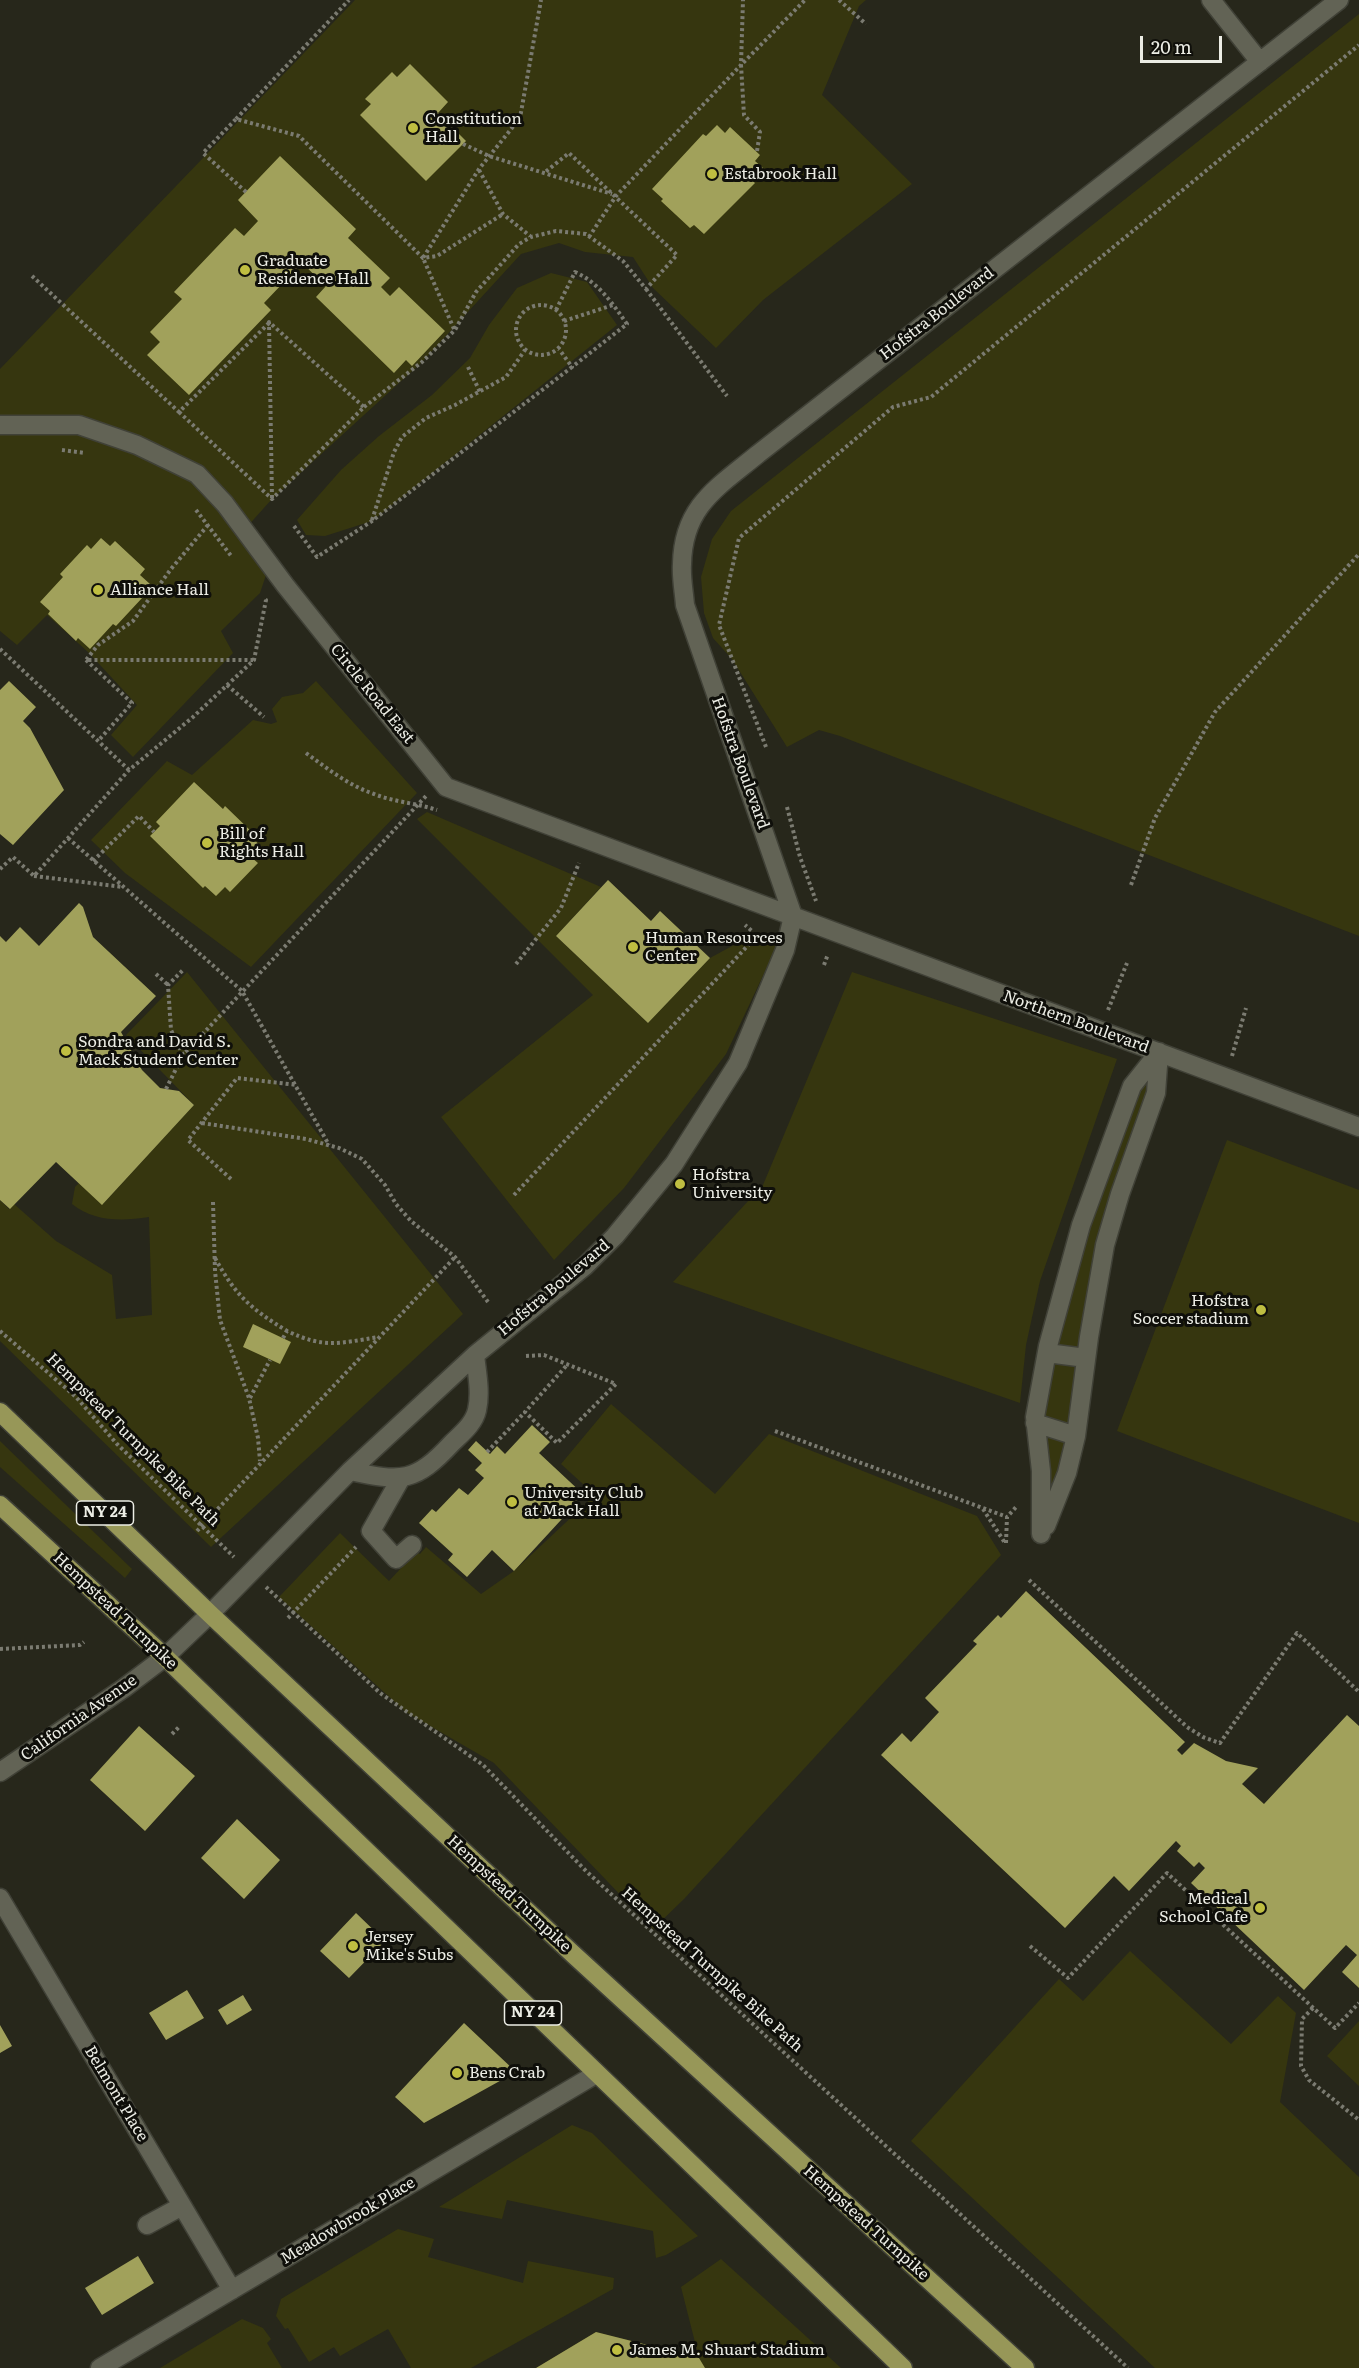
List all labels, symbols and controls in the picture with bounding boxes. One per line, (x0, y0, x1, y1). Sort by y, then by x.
scale bar (1143, 24, 1226, 62)
text: 20 m (1151, 33, 1192, 60)
place label: Constitution Hall (425, 109, 522, 147)
marker: Constitution Hall (406, 121, 420, 135)
place label: Estabrook Hall (724, 164, 837, 184)
marker: Estabrook Hall (705, 167, 719, 181)
place label: Graduate Residence Hall (257, 251, 369, 289)
marker: Graduate Residence Hall (238, 263, 252, 277)
street label: Hofstra Boulevard (876, 264, 998, 364)
place label: Alliance Hall (110, 580, 209, 600)
marker: Alliance Hall (91, 583, 105, 597)
street label: Circle Road East (326, 640, 418, 748)
street label: Hofstra Boulevard (707, 694, 773, 832)
place label: Bill of Rights Hall (219, 824, 304, 862)
marker: Bill of Rights Hall (200, 836, 214, 850)
place label: Human Resources Center (645, 928, 782, 966)
marker: Human Resources Center (626, 940, 640, 954)
street label: Northern Boulevard (1000, 987, 1152, 1057)
place label: Sondra and David S. Mack Student Center (78, 1032, 238, 1070)
marker: Sondra and David S. Mack Student Center (59, 1044, 73, 1058)
place label: Hofstra University (692, 1165, 773, 1203)
marker: Hofstra University (673, 1177, 687, 1191)
street label: Hofstra Boulevard (494, 1236, 614, 1340)
place label: Hofstra Soccer stadium (1133, 1291, 1249, 1329)
marker: Hofstra Soccer stadium (1254, 1303, 1268, 1317)
street label: Hempstead Turnpike Bike Path (42, 1349, 224, 1531)
place label: University Club at Mack Hall (524, 1483, 643, 1521)
marker: University Club at Mack Hall (505, 1495, 519, 1509)
road number: NY 24 (76, 1501, 134, 1525)
street label: Hempstead Turnpike (49, 1549, 181, 1673)
street label: California Avenue (17, 1671, 141, 1765)
street label: Hempstead Turnpike (443, 1832, 575, 1956)
street label: Hempstead Turnpike Bike Path (617, 1883, 807, 2057)
place label: Medical School Cafe (1159, 1889, 1248, 1927)
marker: Medical School Cafe (1253, 1901, 1267, 1915)
place label: Jersey Mike's Subs (365, 1927, 453, 1965)
marker: Jersey Mike's Subs (346, 1939, 360, 1953)
road number: NY 24 (504, 2001, 562, 2025)
street label: Belmont Place (80, 2043, 152, 2145)
place label: Bens Crab (469, 2063, 545, 2083)
marker: Bens Crab (450, 2066, 464, 2080)
street label: Hempstead Turnpike (799, 2162, 933, 2284)
street label: Meadowbrook Place (277, 2173, 419, 2269)
place label: James M. Shuart Stadium (629, 2340, 825, 2360)
marker: James M. Shuart Stadium (610, 2343, 624, 2357)

